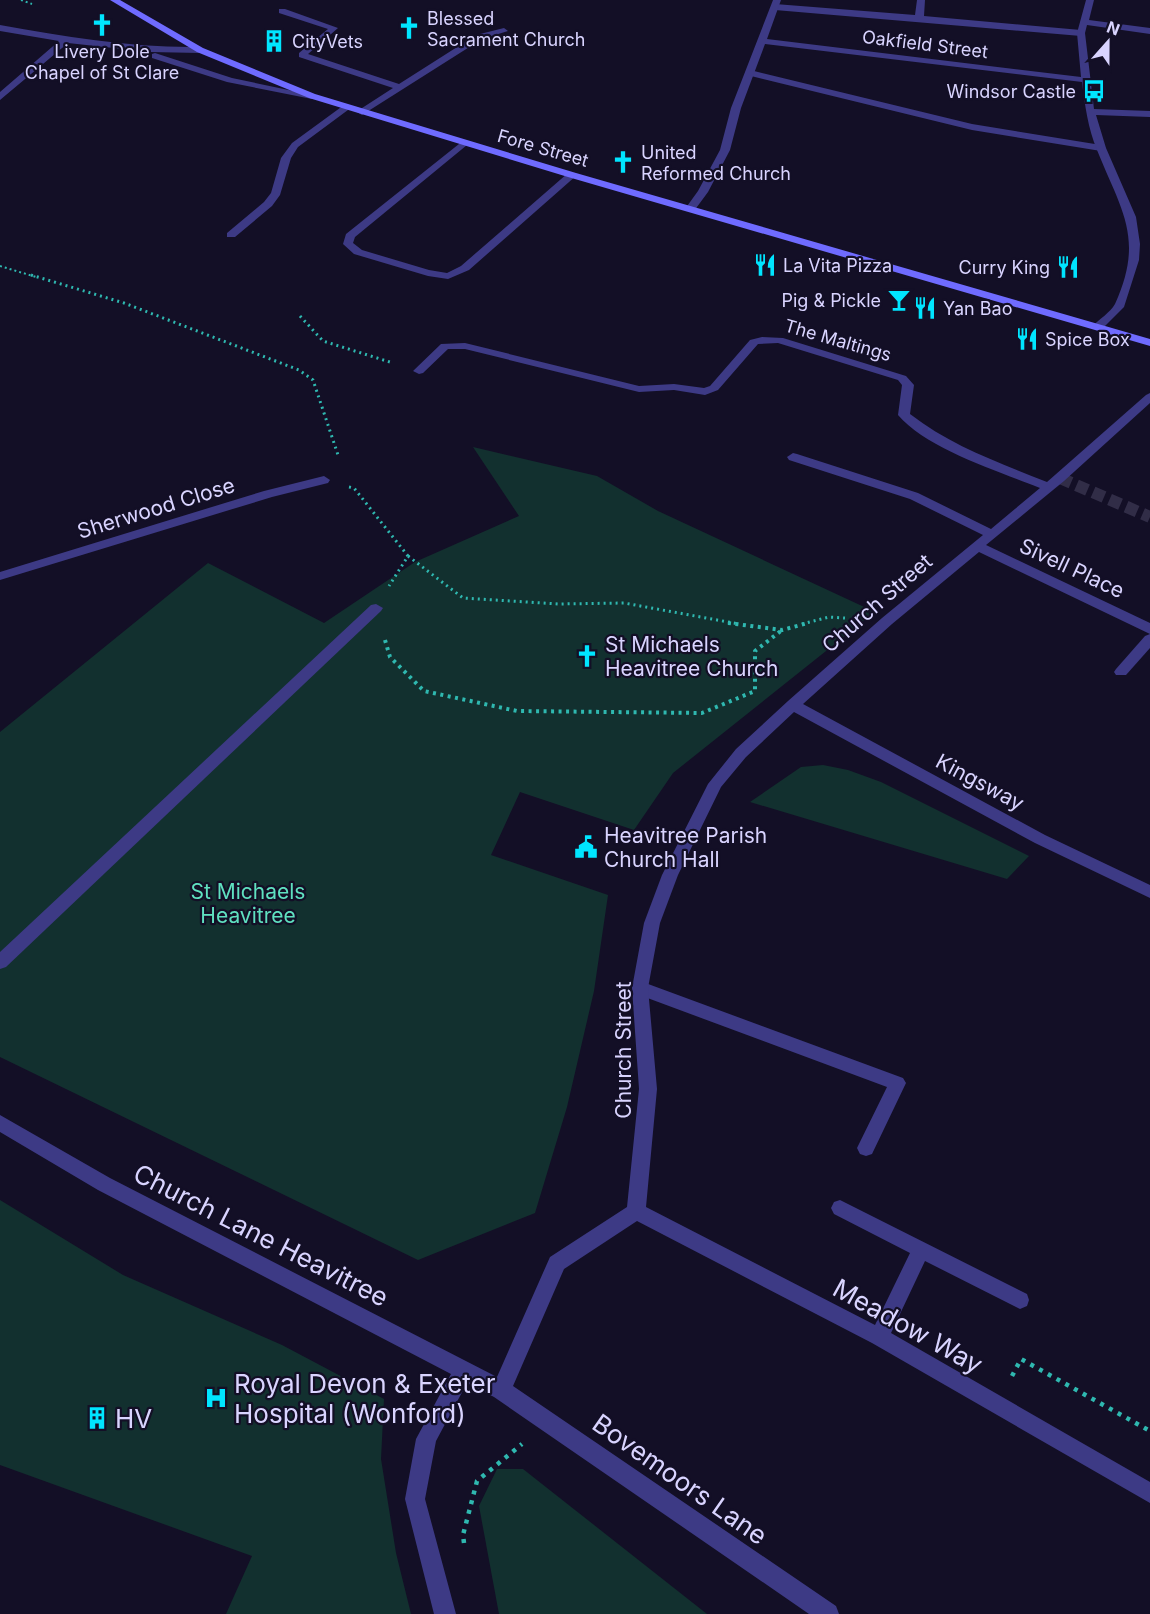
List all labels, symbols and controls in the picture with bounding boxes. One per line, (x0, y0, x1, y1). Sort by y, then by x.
place label: Blessed Sacrament Church (427, 8, 586, 50)
church icon: Livery Dole Chapel of St Clare (89, 12, 115, 38)
north arrow (1078, 12, 1138, 72)
church icon: Blessed Sacrament Church (396, 15, 422, 41)
text: N (1104, 16, 1123, 40)
street label: Oakfield Street (861, 26, 989, 62)
building icon: CityVets (261, 28, 287, 54)
place label: CityVets (292, 31, 363, 52)
place label: Livery Dole Chapel of St Clare (25, 41, 179, 83)
bus stop icon: Windsor Castle (1081, 78, 1107, 104)
place label: Windsor Castle (947, 81, 1076, 102)
street label: Fore Street (495, 125, 591, 171)
place label: United Reformed Church (641, 142, 791, 184)
church icon: United Reformed Church (610, 149, 636, 175)
restaurant icon: La Vita Pizza (752, 252, 778, 278)
restaurant icon: Curry King (1055, 254, 1081, 280)
place label: La Vita Pizza (783, 255, 892, 276)
place label: Curry King (959, 257, 1050, 278)
bar icon: Pig & Pickle (886, 287, 912, 313)
place label: Pig & Pickle (782, 290, 881, 311)
restaurant icon: Yan Bao (912, 295, 938, 321)
place label: Yan Bao (943, 298, 1012, 319)
street label: The Maltings (782, 315, 894, 365)
restaurant icon: Spice Box (1014, 326, 1040, 352)
place label: Spice Box (1045, 329, 1130, 350)
street label: Sherwood Close (74, 472, 238, 544)
street label: Sivell Place (1016, 533, 1128, 603)
street label: Church Street (817, 548, 937, 657)
place label: St Michaels Heavitree Church (605, 632, 778, 681)
church icon: St Michaels Heavitree Church (574, 643, 600, 669)
street label: Kingsway (932, 748, 1029, 816)
place label: Heavitree Parish Church Hall (604, 823, 767, 872)
public building icon: Heavitree Parish Church Hall (573, 834, 599, 860)
park label: St Michaels Heavitree (191, 879, 305, 928)
street label: Church Street (611, 981, 636, 1119)
street label: Church Lane Heavitree (128, 1157, 394, 1313)
street label: Meadow Way (828, 1272, 988, 1380)
place label: Royal Devon & Exeter Hospital (Wonford) (234, 1368, 496, 1429)
hospital icon: Royal Devon & Exeter Hospital (Wonford) (203, 1385, 229, 1411)
place label: HV (115, 1403, 152, 1434)
building icon: HV (84, 1405, 110, 1431)
street label: Bovemoors Lane (587, 1407, 773, 1551)

